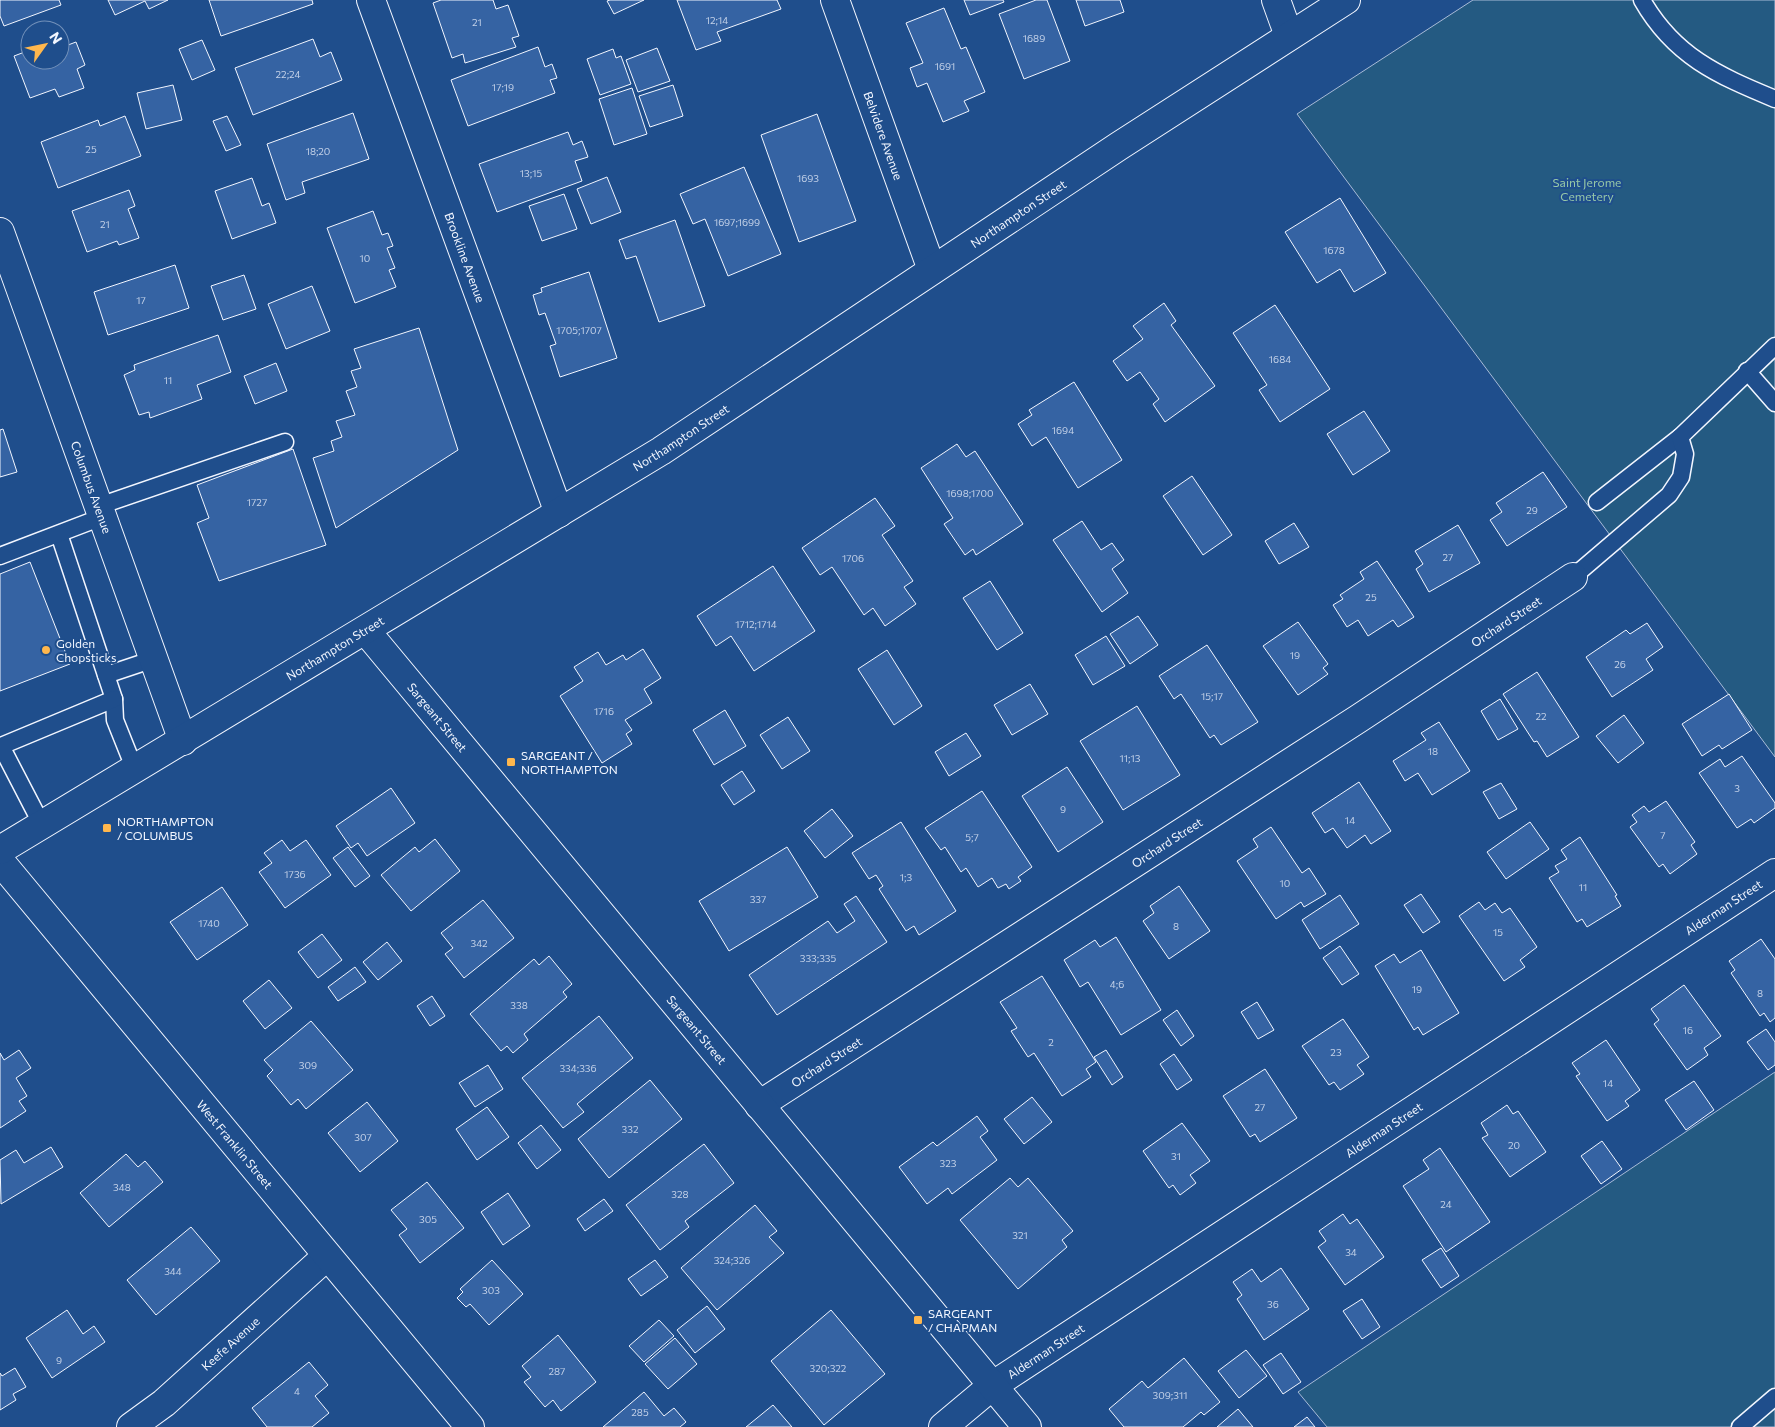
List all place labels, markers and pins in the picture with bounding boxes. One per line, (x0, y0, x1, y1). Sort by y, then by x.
place label: Golden Chopsticks (56, 636, 117, 664)
marker: Golden Chopsticks (40, 644, 52, 656)
place label: SARGEANT / NORTHAMPTON (521, 748, 618, 776)
marker: SARGEANT / NORTHAMPTON (505, 756, 517, 768)
place label: NORTHAMPTON / COLUMBUS (117, 814, 214, 842)
marker: NORTHAMPTON / COLUMBUS (101, 822, 113, 834)
place label: SARGEANT / CHAPMAN (928, 1306, 997, 1334)
marker: SARGEANT / CHAPMAN (912, 1314, 924, 1326)

